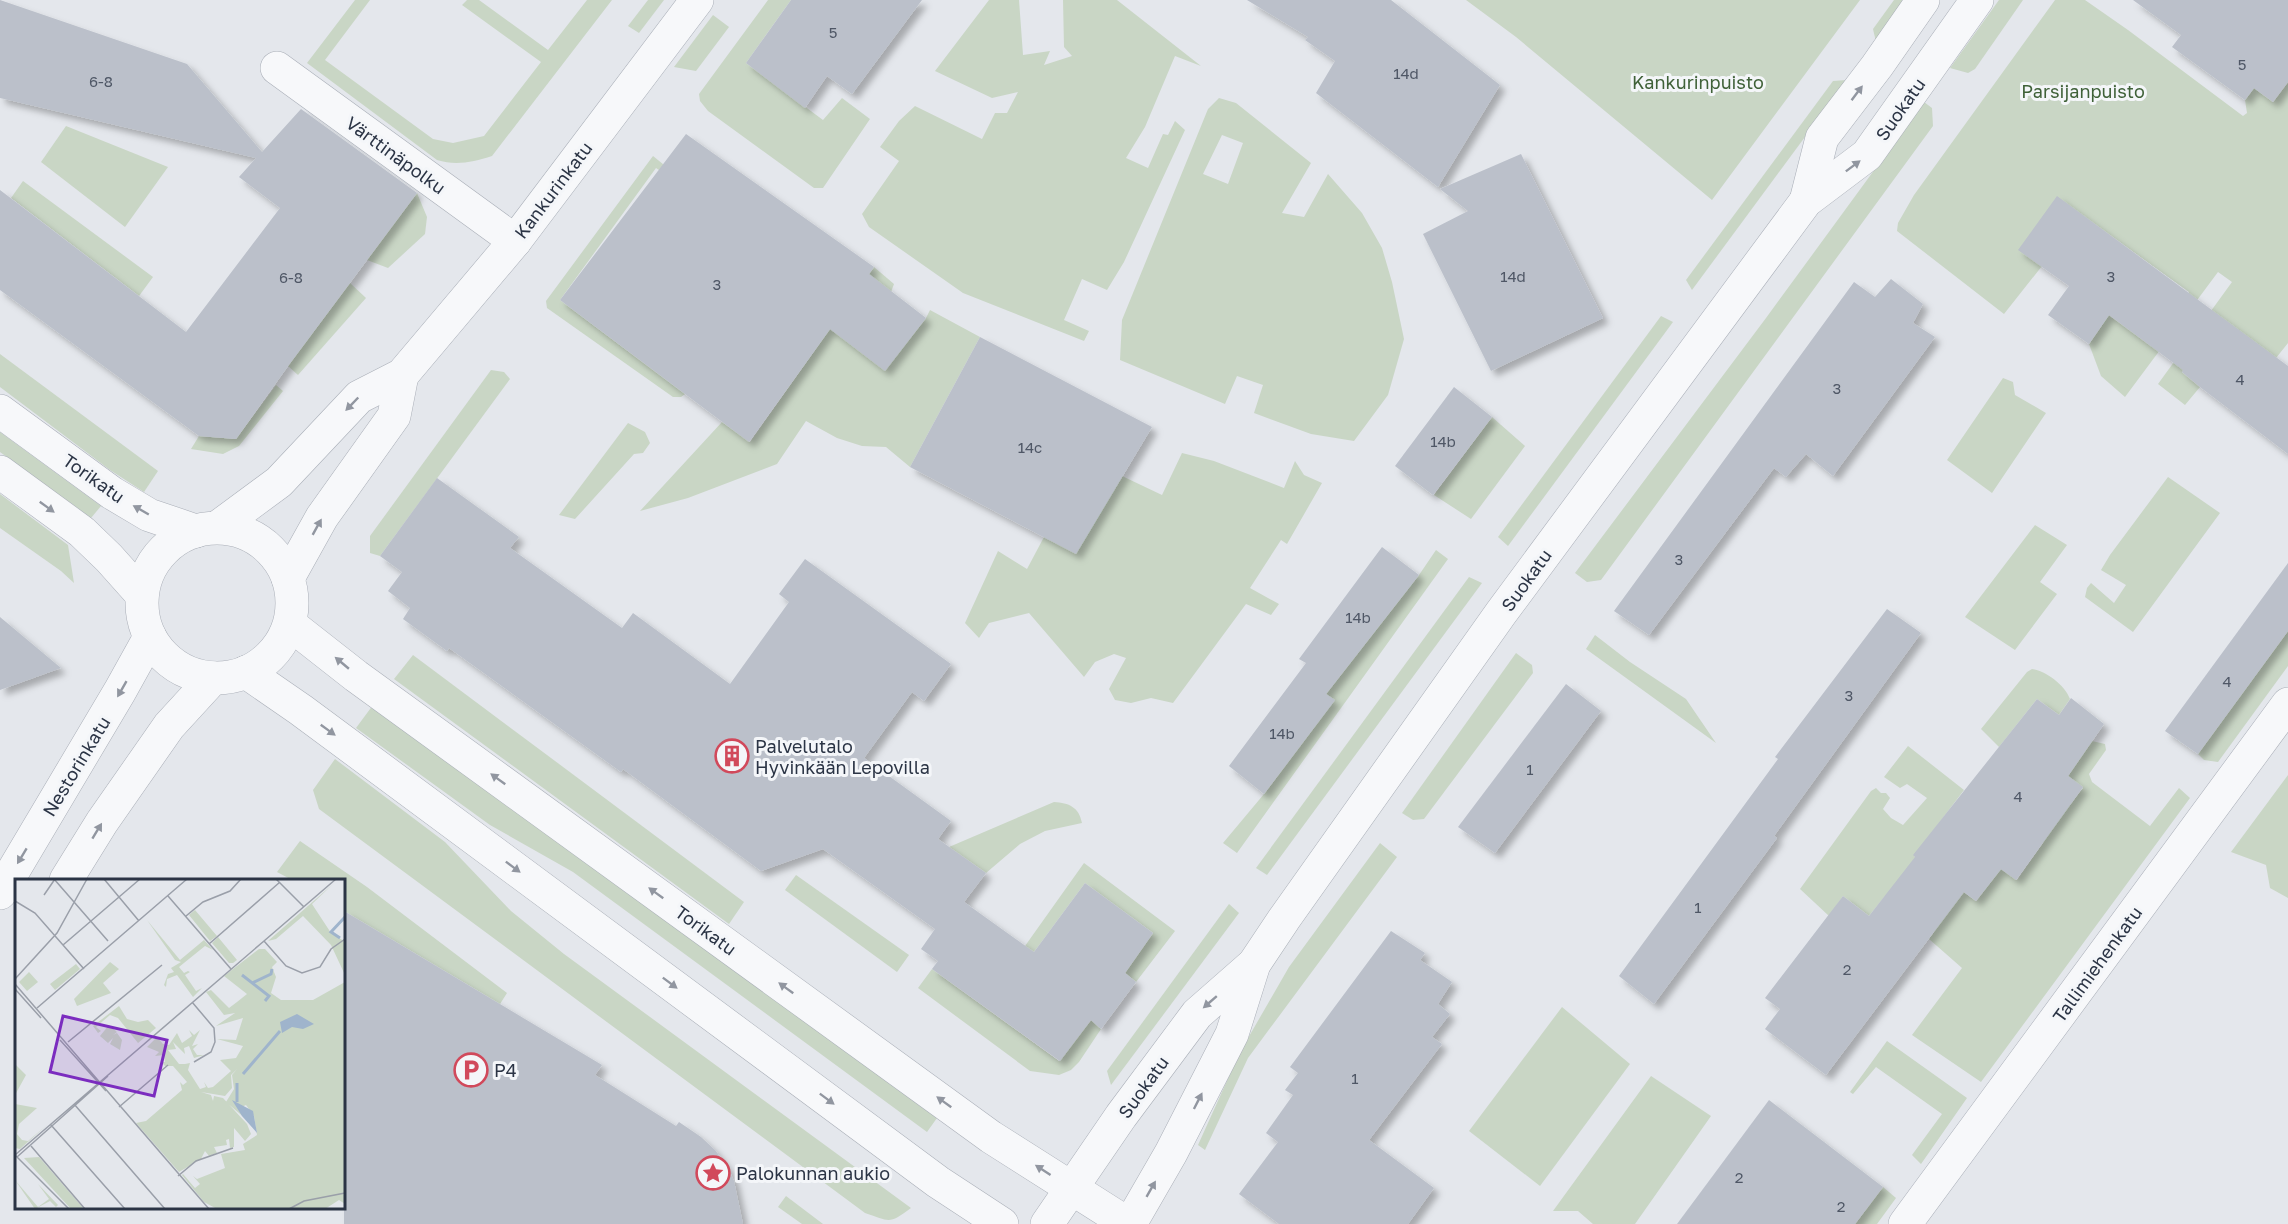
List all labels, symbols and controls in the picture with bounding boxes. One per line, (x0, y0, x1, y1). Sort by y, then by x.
house number: 5 (829, 23, 837, 41)
house number: 5 (2238, 55, 2246, 73)
house number: 14d (1393, 64, 1419, 82)
park label: Kankurinpuisto (1632, 71, 1764, 93)
house number: 6-8 (89, 72, 113, 90)
street label: Suokatu (1871, 73, 1929, 145)
park label: Parsijanpuisto (2021, 80, 2145, 102)
one-way arrow (1850, 86, 1862, 101)
street label: Värttinäpolku (342, 112, 450, 198)
street label: Kankurinkatu (509, 137, 597, 243)
one-way arrow (1844, 160, 1860, 172)
house number: 14d (1500, 267, 1526, 285)
house number: 3 (2107, 267, 2115, 285)
house number: 6-8 (279, 268, 303, 286)
house number: 3 (713, 275, 721, 293)
house number: 4 (2235, 370, 2245, 388)
house number: 3 (1833, 379, 1841, 397)
one-way arrow (345, 397, 359, 412)
house number: 14b (1430, 432, 1456, 450)
house number: 14c (1018, 438, 1042, 456)
street label: Torikatu (59, 449, 129, 507)
one-way arrow (39, 501, 55, 513)
one-way arrow (133, 505, 150, 515)
one-way arrow (312, 518, 322, 535)
street label: Suokatu (1496, 545, 1556, 615)
house number: 3 (1675, 550, 1683, 568)
house number: 14b (1345, 608, 1371, 626)
one-way arrow (335, 657, 350, 670)
house number: 4 (2222, 672, 2232, 690)
one-way arrow (116, 681, 127, 697)
house number: 3 (1845, 686, 1853, 704)
street label: Nestorinkatu (38, 712, 114, 820)
one-way arrow (320, 724, 336, 736)
house number: 14b (1269, 724, 1295, 742)
place label: Palvelutalo Hyvinkään Lepovilla (755, 735, 930, 778)
building icon: Palvelutalo Hyvinkään Lepovilla (714, 738, 750, 774)
house number: 1 (1526, 760, 1534, 778)
one-way arrow (491, 773, 507, 785)
house number: 4 (2013, 787, 2023, 805)
one-way arrow (91, 823, 102, 839)
one-way arrow (17, 848, 27, 865)
one-way arrow (505, 861, 521, 873)
inset map (15, 879, 345, 1209)
one-way arrow (649, 888, 664, 900)
house number: 1 (1694, 898, 1702, 916)
street label: Torikatu (671, 900, 741, 960)
street label: Tallimiehenkatu (2048, 902, 2146, 1026)
house number: 2 (1843, 960, 1851, 978)
one-way arrow (662, 977, 677, 989)
one-way arrow (778, 982, 793, 994)
one-way arrow (1202, 996, 1218, 1009)
parking icon: P4 (453, 1052, 489, 1088)
street label: Suokatu (1113, 1052, 1173, 1122)
place label: P4 (494, 1059, 517, 1081)
house number: 1 (1351, 1069, 1359, 1087)
one-way arrow (1193, 1092, 1203, 1109)
one-way arrow (819, 1093, 834, 1105)
one-way arrow (936, 1096, 952, 1108)
place icon: Palokunnan aukio (695, 1155, 731, 1191)
place label: Palokunnan aukio (736, 1162, 890, 1184)
one-way arrow (1035, 1164, 1052, 1175)
house number: 2 (1735, 1168, 1743, 1186)
one-way arrow (1146, 1180, 1156, 1197)
house number: 2 (1837, 1197, 1845, 1215)

